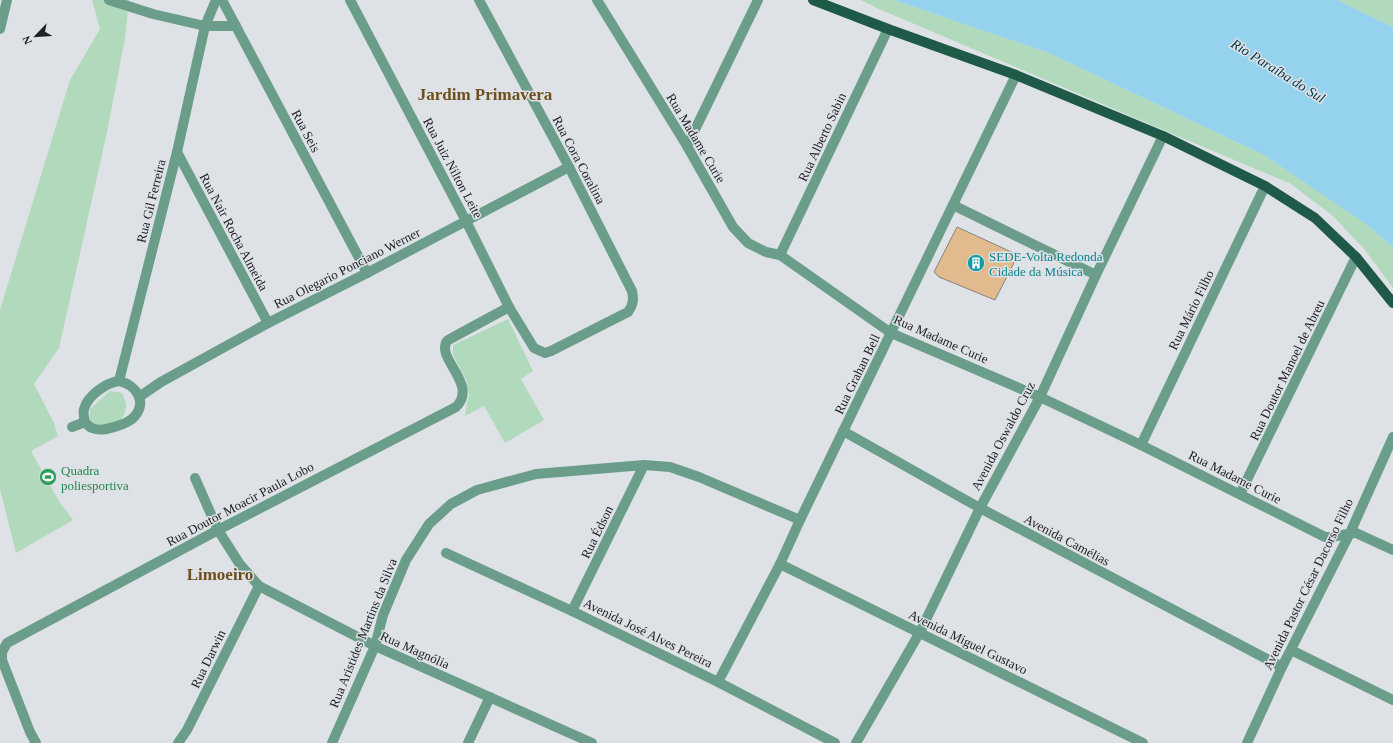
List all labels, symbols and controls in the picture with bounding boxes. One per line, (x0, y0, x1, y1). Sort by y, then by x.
north arrow (16, 16, 56, 56)
text: N (20, 34, 34, 46)
water label: Rio Paraíba do Sul (1227, 36, 1328, 106)
district label: Jardim Primavera (418, 85, 553, 104)
street label: Rua Alberto Sabin (795, 90, 849, 184)
street label: Rua Madame Curie (663, 91, 729, 186)
street label: Rua Seis (289, 107, 323, 155)
street label: Rua Cora Coralina (549, 113, 609, 207)
street label: Rua Juiz Nilton Leite (420, 115, 486, 221)
street label: Rua Gil Ferreira (133, 158, 169, 244)
street label: Rua Nair Rocha Almeida (197, 171, 271, 294)
street label: Rua Olegario Ponciano Werner (271, 224, 423, 312)
place label: SEDE-Volta Redonda Cidade da Música (989, 249, 1103, 279)
building icon: SEDE-Volta Redonda Cidade da Música (966, 253, 986, 273)
street label: Rua Mário Filho (1165, 268, 1217, 352)
street label: Rua Doutor Manoel de Abreu (1246, 297, 1328, 443)
street label: Rua Madame Curie (891, 311, 991, 367)
street label: Rua Grahan Bell (831, 331, 883, 417)
street label: Avenida Oswaldo Cruz (968, 379, 1038, 493)
street label: Rua Madame Curie (1186, 447, 1284, 507)
street label: Rua Doutor Moacir Paula Lobo (164, 459, 316, 549)
place label: Quadra poliesportiva (61, 463, 129, 493)
sports icon: Quadra poliesportiva (38, 467, 58, 487)
street label: Avenida Pastor César Dacorso Filho (1260, 496, 1356, 672)
street label: Rua Édson (578, 503, 616, 561)
street label: Avenida Camélias (1022, 511, 1112, 569)
street label: Rua Aristides Martins da Silva (326, 556, 400, 710)
district label: Limoeiro (187, 565, 253, 584)
street label: Avenida José Alves Pereira (581, 595, 715, 671)
street label: Avenida Miguel Gustavo (906, 607, 1030, 677)
street label: Rua Darwin (187, 627, 229, 691)
street label: Rua Magnólia (378, 628, 452, 672)

